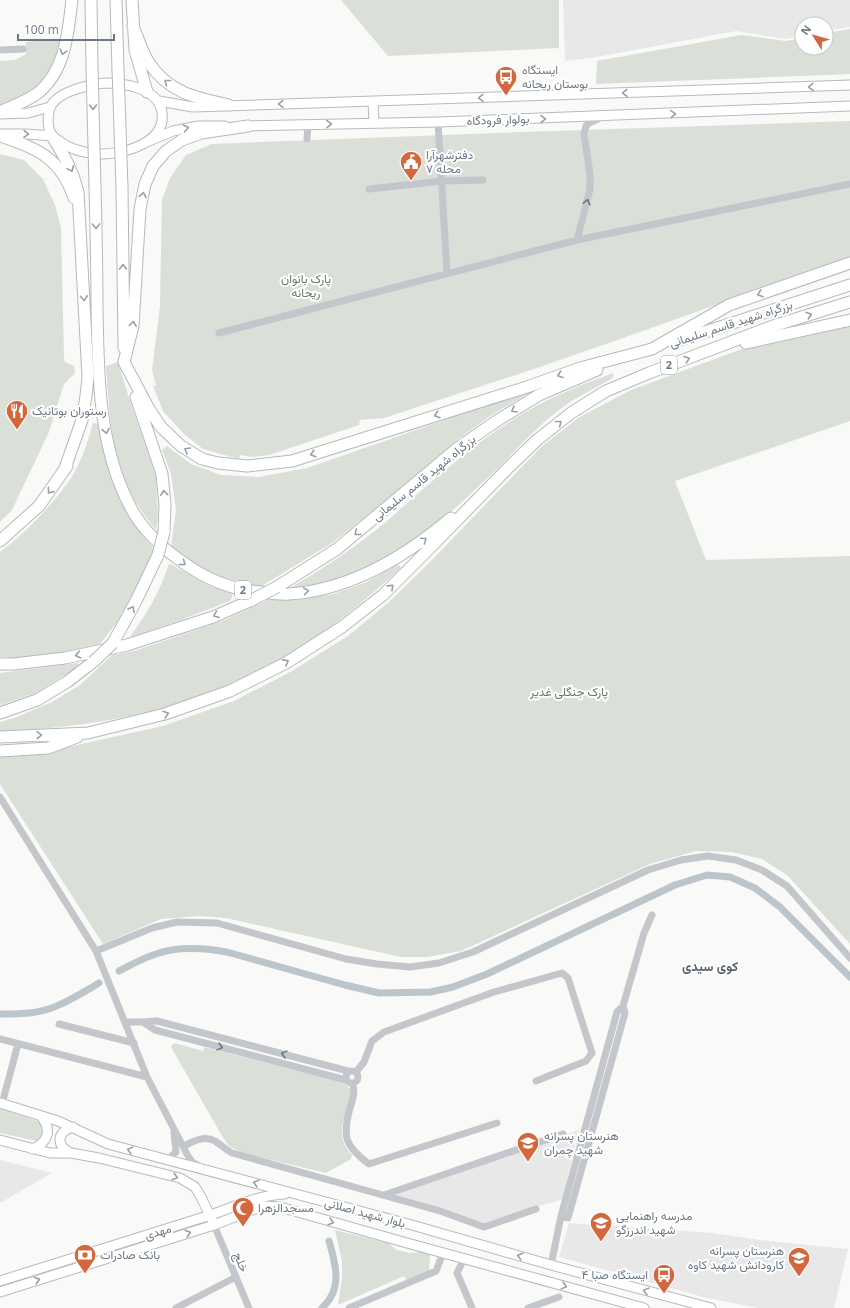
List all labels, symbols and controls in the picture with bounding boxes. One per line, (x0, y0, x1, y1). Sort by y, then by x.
scale bar (18, 16, 114, 42)
north arrow (794, 16, 834, 56)
text: 100 m (24, 21, 59, 38)
text: N (797, 22, 814, 38)
one-way arrow (59, 49, 68, 56)
place label: ایستگاه بوستان ریحانه (522, 61, 588, 92)
bus stop icon: ایستگاه بوستان ریحانه (493, 64, 519, 97)
one-way arrow (165, 80, 172, 87)
one-way arrow (808, 82, 814, 91)
one-way arrow (622, 89, 628, 97)
one-way arrow (478, 94, 484, 102)
one-way arrow (278, 100, 284, 108)
one-way arrow (89, 104, 97, 110)
one-way arrow (670, 109, 676, 118)
street label: بولوار فرودگاه (466, 110, 530, 129)
one-way arrow (540, 114, 546, 123)
one-way arrow (326, 120, 332, 128)
one-way arrow (182, 124, 189, 133)
one-way arrow (23, 130, 29, 138)
place label: دفترشهرآرا محله ۷ (426, 146, 474, 177)
public building icon: دفترشهرآرا محله ۷ (398, 149, 424, 182)
one-way arrow (66, 165, 74, 173)
one-way arrow (138, 192, 146, 198)
one-way arrow (582, 199, 590, 206)
one-way arrow (92, 223, 100, 229)
one-way arrow (119, 264, 127, 270)
park label: پارک بانوان ریحانه (281, 270, 331, 301)
one-way arrow (757, 289, 764, 298)
one-way arrow (80, 295, 89, 301)
street label: بزرگراه شهید قاسم سلیمانی (667, 296, 795, 351)
one-way arrow (805, 311, 812, 320)
one-way arrow (128, 321, 137, 327)
one-way arrow (683, 355, 690, 363)
road number: 2 (661, 356, 677, 374)
one-way arrow (557, 370, 564, 379)
restaurant icon: رستوران بوتانیک (4, 398, 30, 431)
place label: رستوران بوتانیک (32, 402, 107, 419)
one-way arrow (511, 405, 518, 413)
one-way arrow (434, 410, 441, 419)
one-way arrow (554, 420, 561, 427)
one-way arrow (101, 428, 110, 434)
street label: بزرگراه شهید قاسم سلیمانی (368, 431, 479, 525)
one-way arrow (184, 447, 191, 454)
one-way arrow (310, 449, 317, 458)
one-way arrow (48, 486, 55, 493)
one-way arrow (160, 490, 169, 496)
one-way arrow (354, 529, 361, 536)
one-way arrow (420, 537, 427, 544)
one-way arrow (179, 558, 186, 565)
road number: 2 (235, 581, 251, 599)
one-way arrow (386, 584, 394, 592)
one-way arrow (303, 587, 309, 596)
one-way arrow (127, 606, 134, 613)
one-way arrow (213, 610, 221, 618)
one-way arrow (75, 650, 81, 659)
one-way arrow (282, 660, 289, 667)
park label: پارک جنگلی غدیر (529, 683, 608, 700)
one-way arrow (163, 710, 170, 719)
one-way arrow (36, 731, 42, 740)
district label: کوی سیدی (682, 957, 738, 975)
one-way arrow (217, 1042, 223, 1050)
one-way arrow (280, 1050, 287, 1059)
place label: هنرستان پسرانه شهید چمران (544, 1127, 619, 1158)
school or university icon: هنرستان پسرانه شهید چمران (515, 1130, 541, 1163)
one-way arrow (127, 1146, 134, 1155)
one-way arrow (171, 1172, 178, 1181)
one-way arrow (252, 1180, 259, 1188)
street label: بلوار شهید اصلانی (323, 1194, 408, 1232)
mosque icon: مسجدالزهرا (230, 1195, 256, 1228)
place label: مسجدالزهرا (258, 1199, 314, 1216)
place label: مدرسه راهنمایی شهید اندرزگو (616, 1207, 692, 1238)
school or university icon: مدرسه راهنمایی شهید اندرزگو (588, 1210, 614, 1243)
one-way arrow (327, 1217, 334, 1226)
street label: مهدی (142, 1219, 173, 1244)
one-way arrow (184, 1229, 191, 1238)
bank icon: بانک صادرات (72, 1242, 98, 1275)
place label: هنرستان پسرانه کارودانش شهید کاوه (688, 1242, 784, 1273)
school or university icon: هنرستان پسرانه کارودانش شهید کاوه (786, 1245, 812, 1278)
place label: بانک صادرات (100, 1246, 160, 1263)
street label: خلج (229, 1249, 253, 1275)
one-way arrow (517, 1252, 524, 1261)
bus stop icon: ایستگاه صبا ۴ (651, 1262, 677, 1295)
place label: ایستگاه صبا ۴ (581, 1266, 648, 1283)
one-way arrow (34, 1276, 41, 1285)
one-way arrow (560, 1281, 567, 1290)
one-way arrow (643, 1287, 649, 1295)

